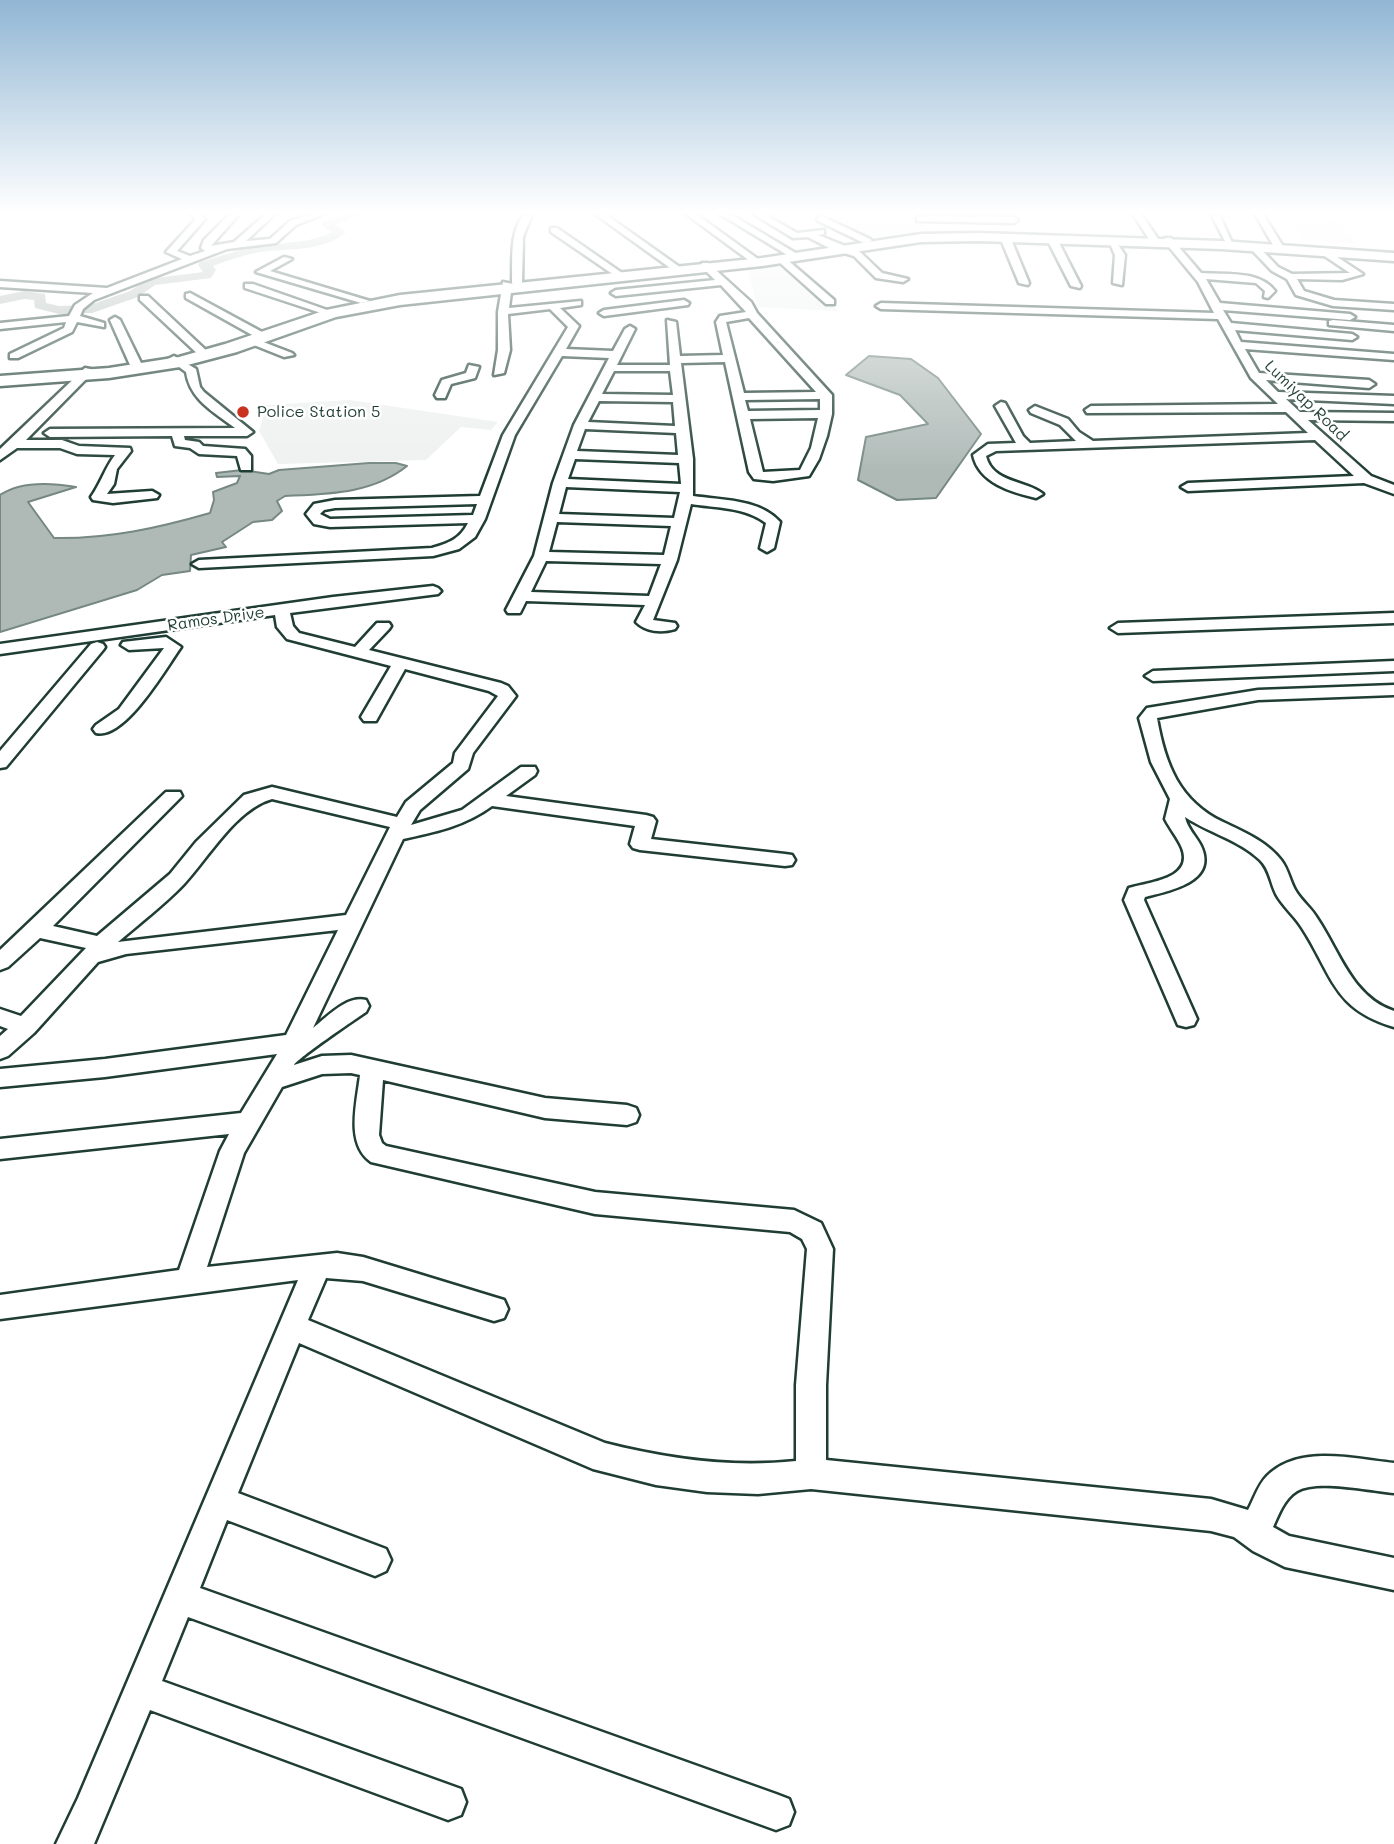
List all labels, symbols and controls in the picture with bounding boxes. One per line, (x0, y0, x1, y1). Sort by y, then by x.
street label: Lumiyap Road (1260, 357, 1352, 445)
place label: Police Station 5 (257, 402, 380, 422)
marker: Police Station 5 (235, 404, 251, 420)
street label: Ramos Drive (166, 603, 266, 635)

